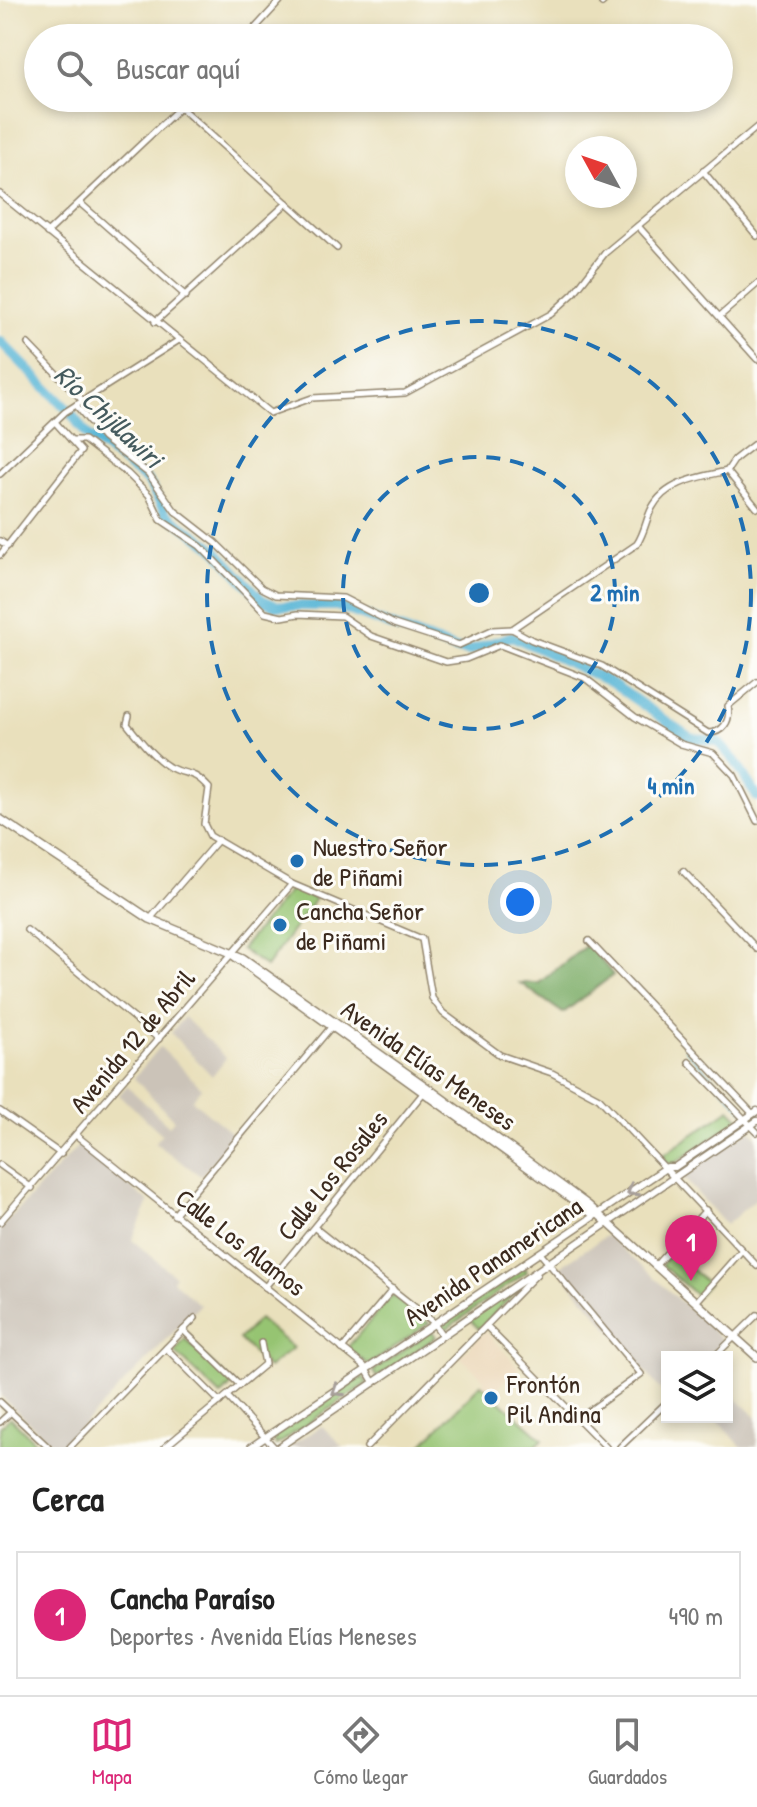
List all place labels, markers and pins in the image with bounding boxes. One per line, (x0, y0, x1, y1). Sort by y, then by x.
centre of rings (465, 579, 493, 607)
place label: Nuestro Señor de Piñami (313, 829, 448, 894)
marker: Nuestro Señor de Piñami (288, 852, 306, 870)
place label: Cancha Señor de Piñami (296, 893, 424, 958)
marker: Cancha Señor de Piñami (271, 916, 289, 934)
pin: 1 (665, 1215, 717, 1281)
place label: Frontón Pil Andina (506, 1366, 601, 1431)
marker: Frontón Pil Andina (482, 1389, 500, 1407)

